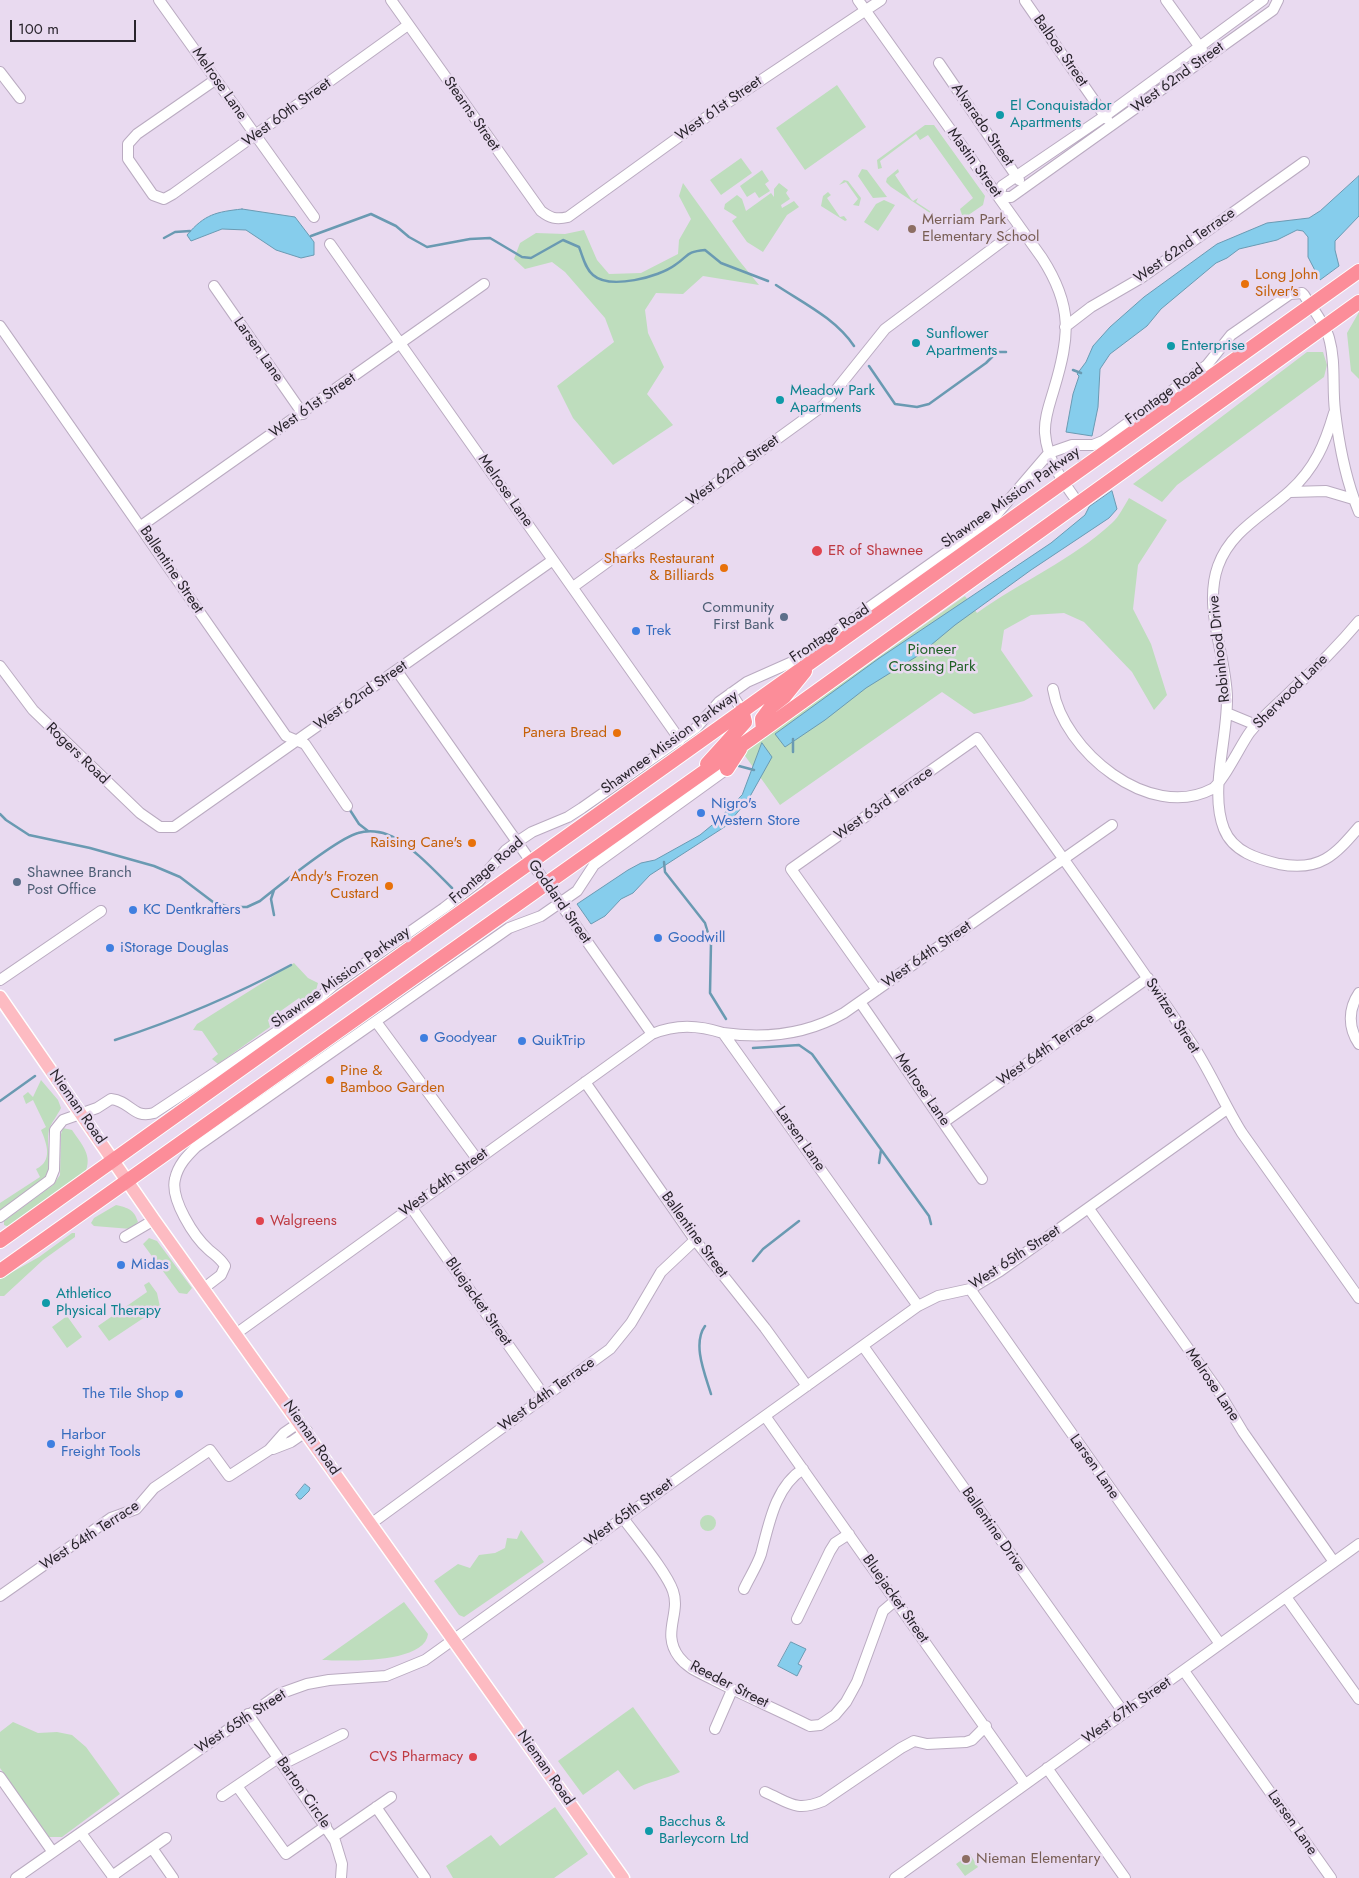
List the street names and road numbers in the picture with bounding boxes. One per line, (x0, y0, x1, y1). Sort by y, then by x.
street label: Balboa Street (1029, 12, 1091, 90)
street label: West 62nd Street (1128, 39, 1228, 117)
street label: Melrose Lane (187, 44, 251, 124)
street label: West 61st Street (673, 73, 765, 145)
street label: Stearns Street (439, 74, 503, 154)
street label: West 60th Street (239, 75, 335, 151)
street label: Alvarado Street (947, 80, 1017, 170)
street label: Mastin Street (943, 125, 1005, 201)
street label: West 62nd Terrace (1131, 204, 1239, 288)
street label: Larsen Lane (229, 314, 287, 386)
street label: Frontage Road (1122, 361, 1208, 429)
street label: West 61st Street (267, 370, 359, 442)
street label: West 62nd Street (683, 432, 783, 510)
street label: Shawnee Mission Parkway (938, 443, 1084, 553)
street label: Melrose Lane (473, 451, 537, 531)
street label: Ballentine Street (135, 523, 207, 617)
street label: Robinhood Drive (1205, 595, 1235, 703)
street label: Frontage Road (787, 601, 873, 667)
street label: Sherwood Lane (1250, 651, 1332, 733)
street label: West 62nd Street (311, 657, 411, 735)
street label: Shawnee Mission Parkway (598, 687, 742, 799)
street label: Rogers Road (42, 719, 112, 789)
street label: West 63rd Terrace (831, 763, 937, 845)
street label: Frontage Road (446, 834, 528, 908)
street label: Goddard Street (523, 857, 595, 947)
street label: West 64th Street (879, 918, 975, 992)
street label: Shawnee Mission Parkway (268, 923, 414, 1033)
street label: Switzer Street (1141, 975, 1203, 1057)
street label: West 64th Terrace (994, 1010, 1098, 1090)
street label: Melrose Lane (890, 1050, 954, 1130)
street label: Nieman Road (45, 1066, 109, 1148)
street label: Larsen Lane (771, 1103, 829, 1175)
street label: West 64th Street (396, 1145, 492, 1221)
street label: Ballentine Street (657, 1189, 731, 1281)
street label: West 65th Street (966, 1222, 1064, 1294)
street label: Bluejacket Street (441, 1254, 515, 1350)
street label: Melrose Lane (1181, 1345, 1243, 1425)
street label: West 64th Terrace (495, 1354, 599, 1436)
street label: Nieman Road (279, 1397, 343, 1479)
street label: Larsen Lane (1065, 1431, 1123, 1503)
street label: West 65th Street (581, 1475, 677, 1551)
street label: Ballentine Drive (957, 1484, 1029, 1576)
street label: West 64th Terrace (37, 1497, 143, 1575)
street label: Bluejacket Street (858, 1551, 932, 1647)
street label: Reeder Street (687, 1658, 771, 1712)
street label: West 67th Street (1079, 1674, 1175, 1748)
street label: West 65th Street (192, 1686, 290, 1758)
street label: Nieman Road (513, 1727, 577, 1809)
street label: Barton Circle (272, 1754, 334, 1832)
street label: Larsen Lane (1263, 1787, 1321, 1859)

